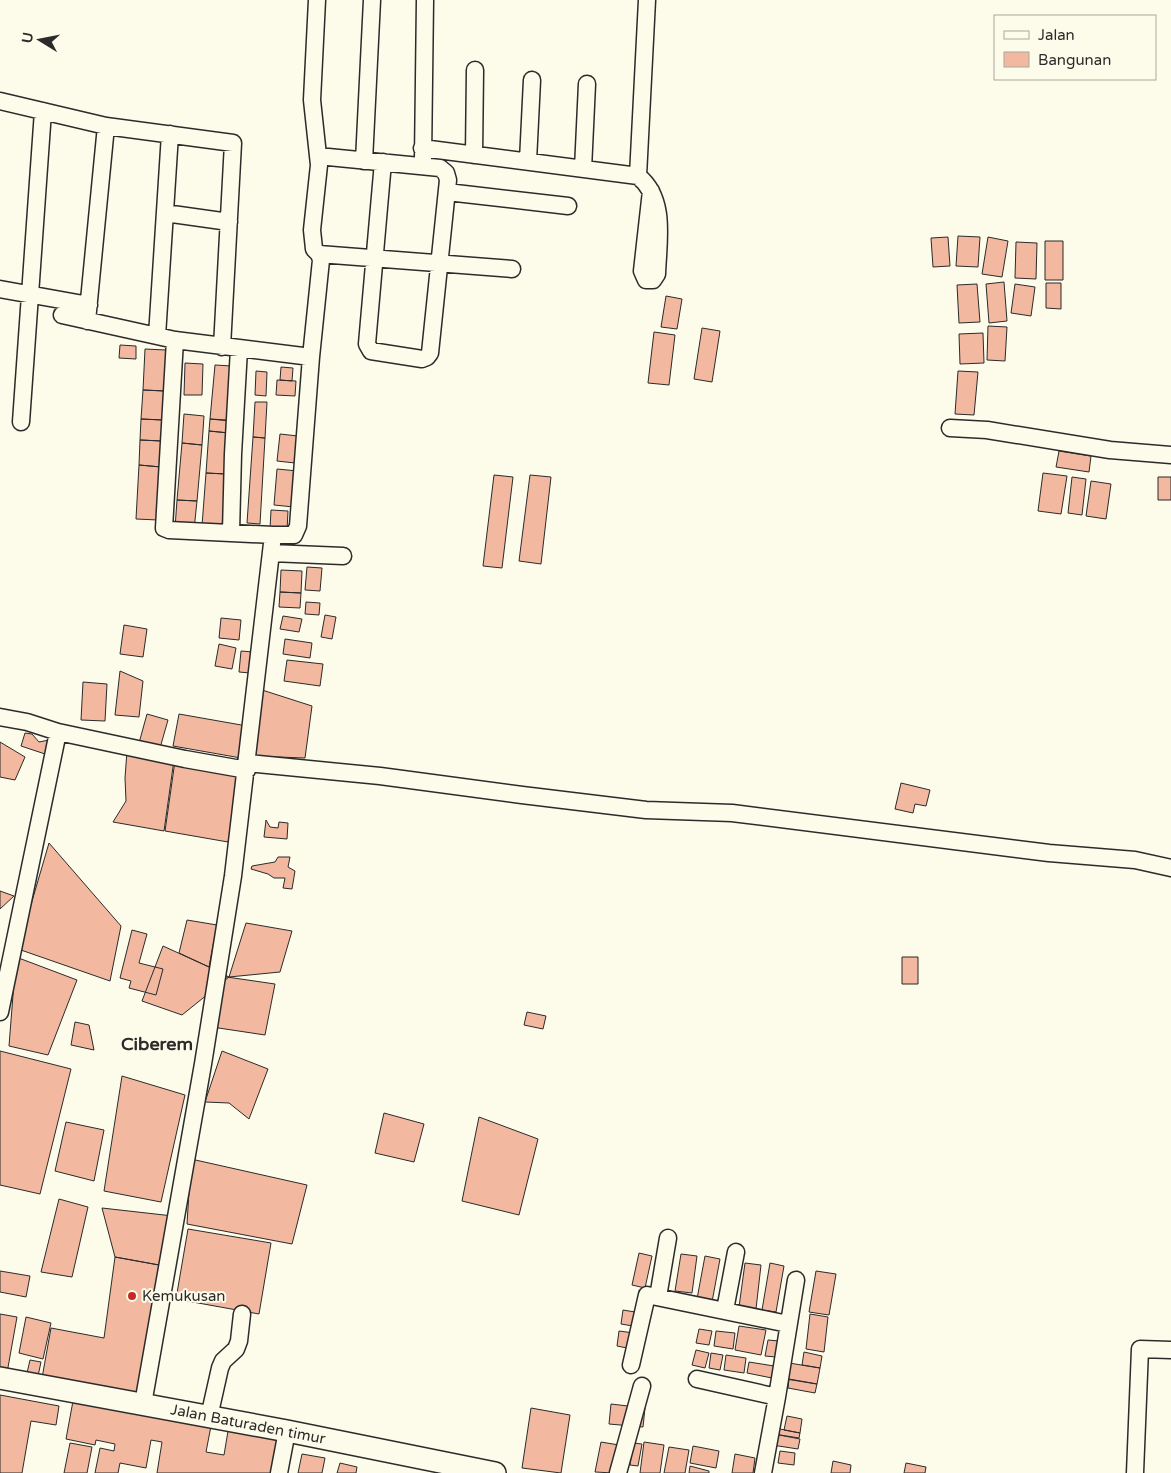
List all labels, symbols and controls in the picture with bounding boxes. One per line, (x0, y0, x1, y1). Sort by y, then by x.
north arrow (15, 15, 65, 65)
legend (994, 15, 1156, 80)
text: Jalan (1038, 26, 1075, 44)
text: U (18, 31, 37, 45)
text: Bangunan (1038, 51, 1111, 69)
district label: Ciberem (121, 1033, 193, 1055)
place label: Kemukusan (142, 1287, 225, 1305)
marker: Kemukusan (126, 1290, 138, 1302)
street label: Jalan Baturaden timur (169, 1400, 327, 1448)

